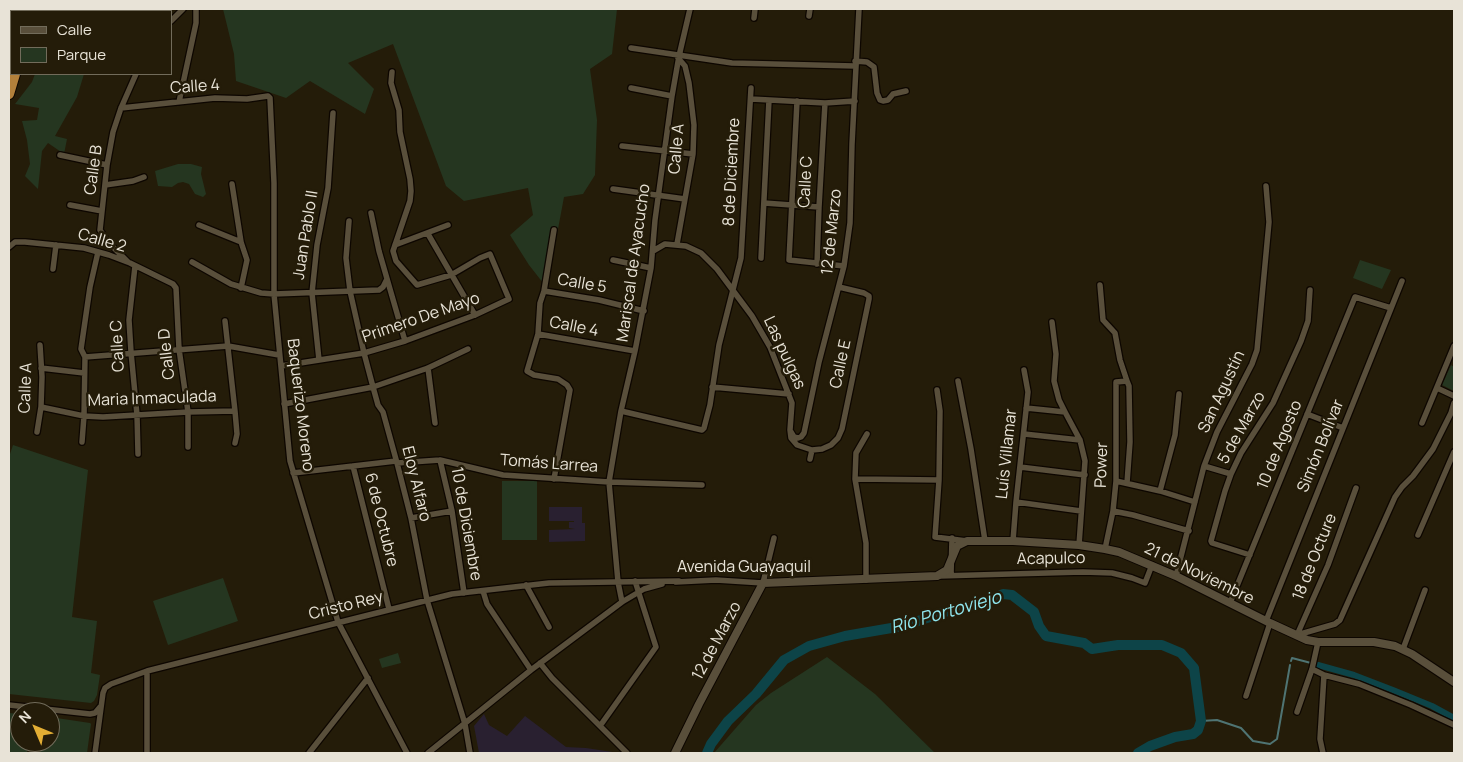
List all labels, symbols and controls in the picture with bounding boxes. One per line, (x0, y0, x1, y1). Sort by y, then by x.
legend (10, 10, 172, 75)
text: Calle (57, 19, 92, 40)
text: Parque (57, 44, 106, 65)
street label: Calle 4 (169, 76, 221, 98)
street label: 8 de Diciembre (720, 117, 744, 227)
street label: Calle A (665, 123, 689, 175)
street label: Calle B (81, 144, 107, 196)
street label: Calle C (795, 156, 817, 208)
street label: Mariscal de Ayacucho (613, 183, 655, 343)
street label: 12 de Marzo (818, 188, 846, 276)
street label: Juan Pablo II (289, 189, 323, 281)
street label: Calle 2 (76, 225, 128, 257)
street label: Calle 5 (556, 270, 608, 298)
street label: Primero De Mayo (360, 289, 482, 347)
street label: Calle 4 (548, 313, 600, 341)
street label: Las pulgas (759, 314, 809, 392)
street label: Calle C (107, 320, 129, 372)
street label: Calle D (155, 328, 179, 380)
street label: Baquerizo Moreno (282, 338, 318, 472)
street label: Calle E (826, 338, 856, 390)
street label: San Agustín (1195, 348, 1249, 436)
street label: Calle A (16, 362, 36, 414)
street label: Maria Inmaculada (87, 387, 217, 411)
street label: 5 de Marzo (1214, 388, 1270, 468)
street label: Simón Bolívar (1294, 397, 1348, 495)
street label: 10 de Agosto (1253, 398, 1307, 492)
street label: Luís Villamar (993, 408, 1021, 500)
street label: Power (1092, 442, 1112, 488)
street label: Eloy Alfaro (397, 444, 435, 524)
street label: Tomás Larrea (499, 451, 599, 477)
street label: 10 de Diciembre (447, 466, 485, 582)
street label: 6 de Octubre (360, 471, 402, 569)
street label: 18 de Octure (1289, 511, 1341, 603)
street label: 21 de Noviembre (1141, 539, 1257, 609)
street label: Acapulco (1017, 549, 1085, 569)
street label: Avenida Guayaquil (677, 558, 811, 578)
water label: Río Portoviejo (888, 587, 1004, 639)
street label: Cristo Rey (307, 588, 385, 624)
street label: 12 de Marzo (688, 599, 746, 683)
north arrow (10, 702, 60, 752)
text: N (14, 706, 35, 727)

